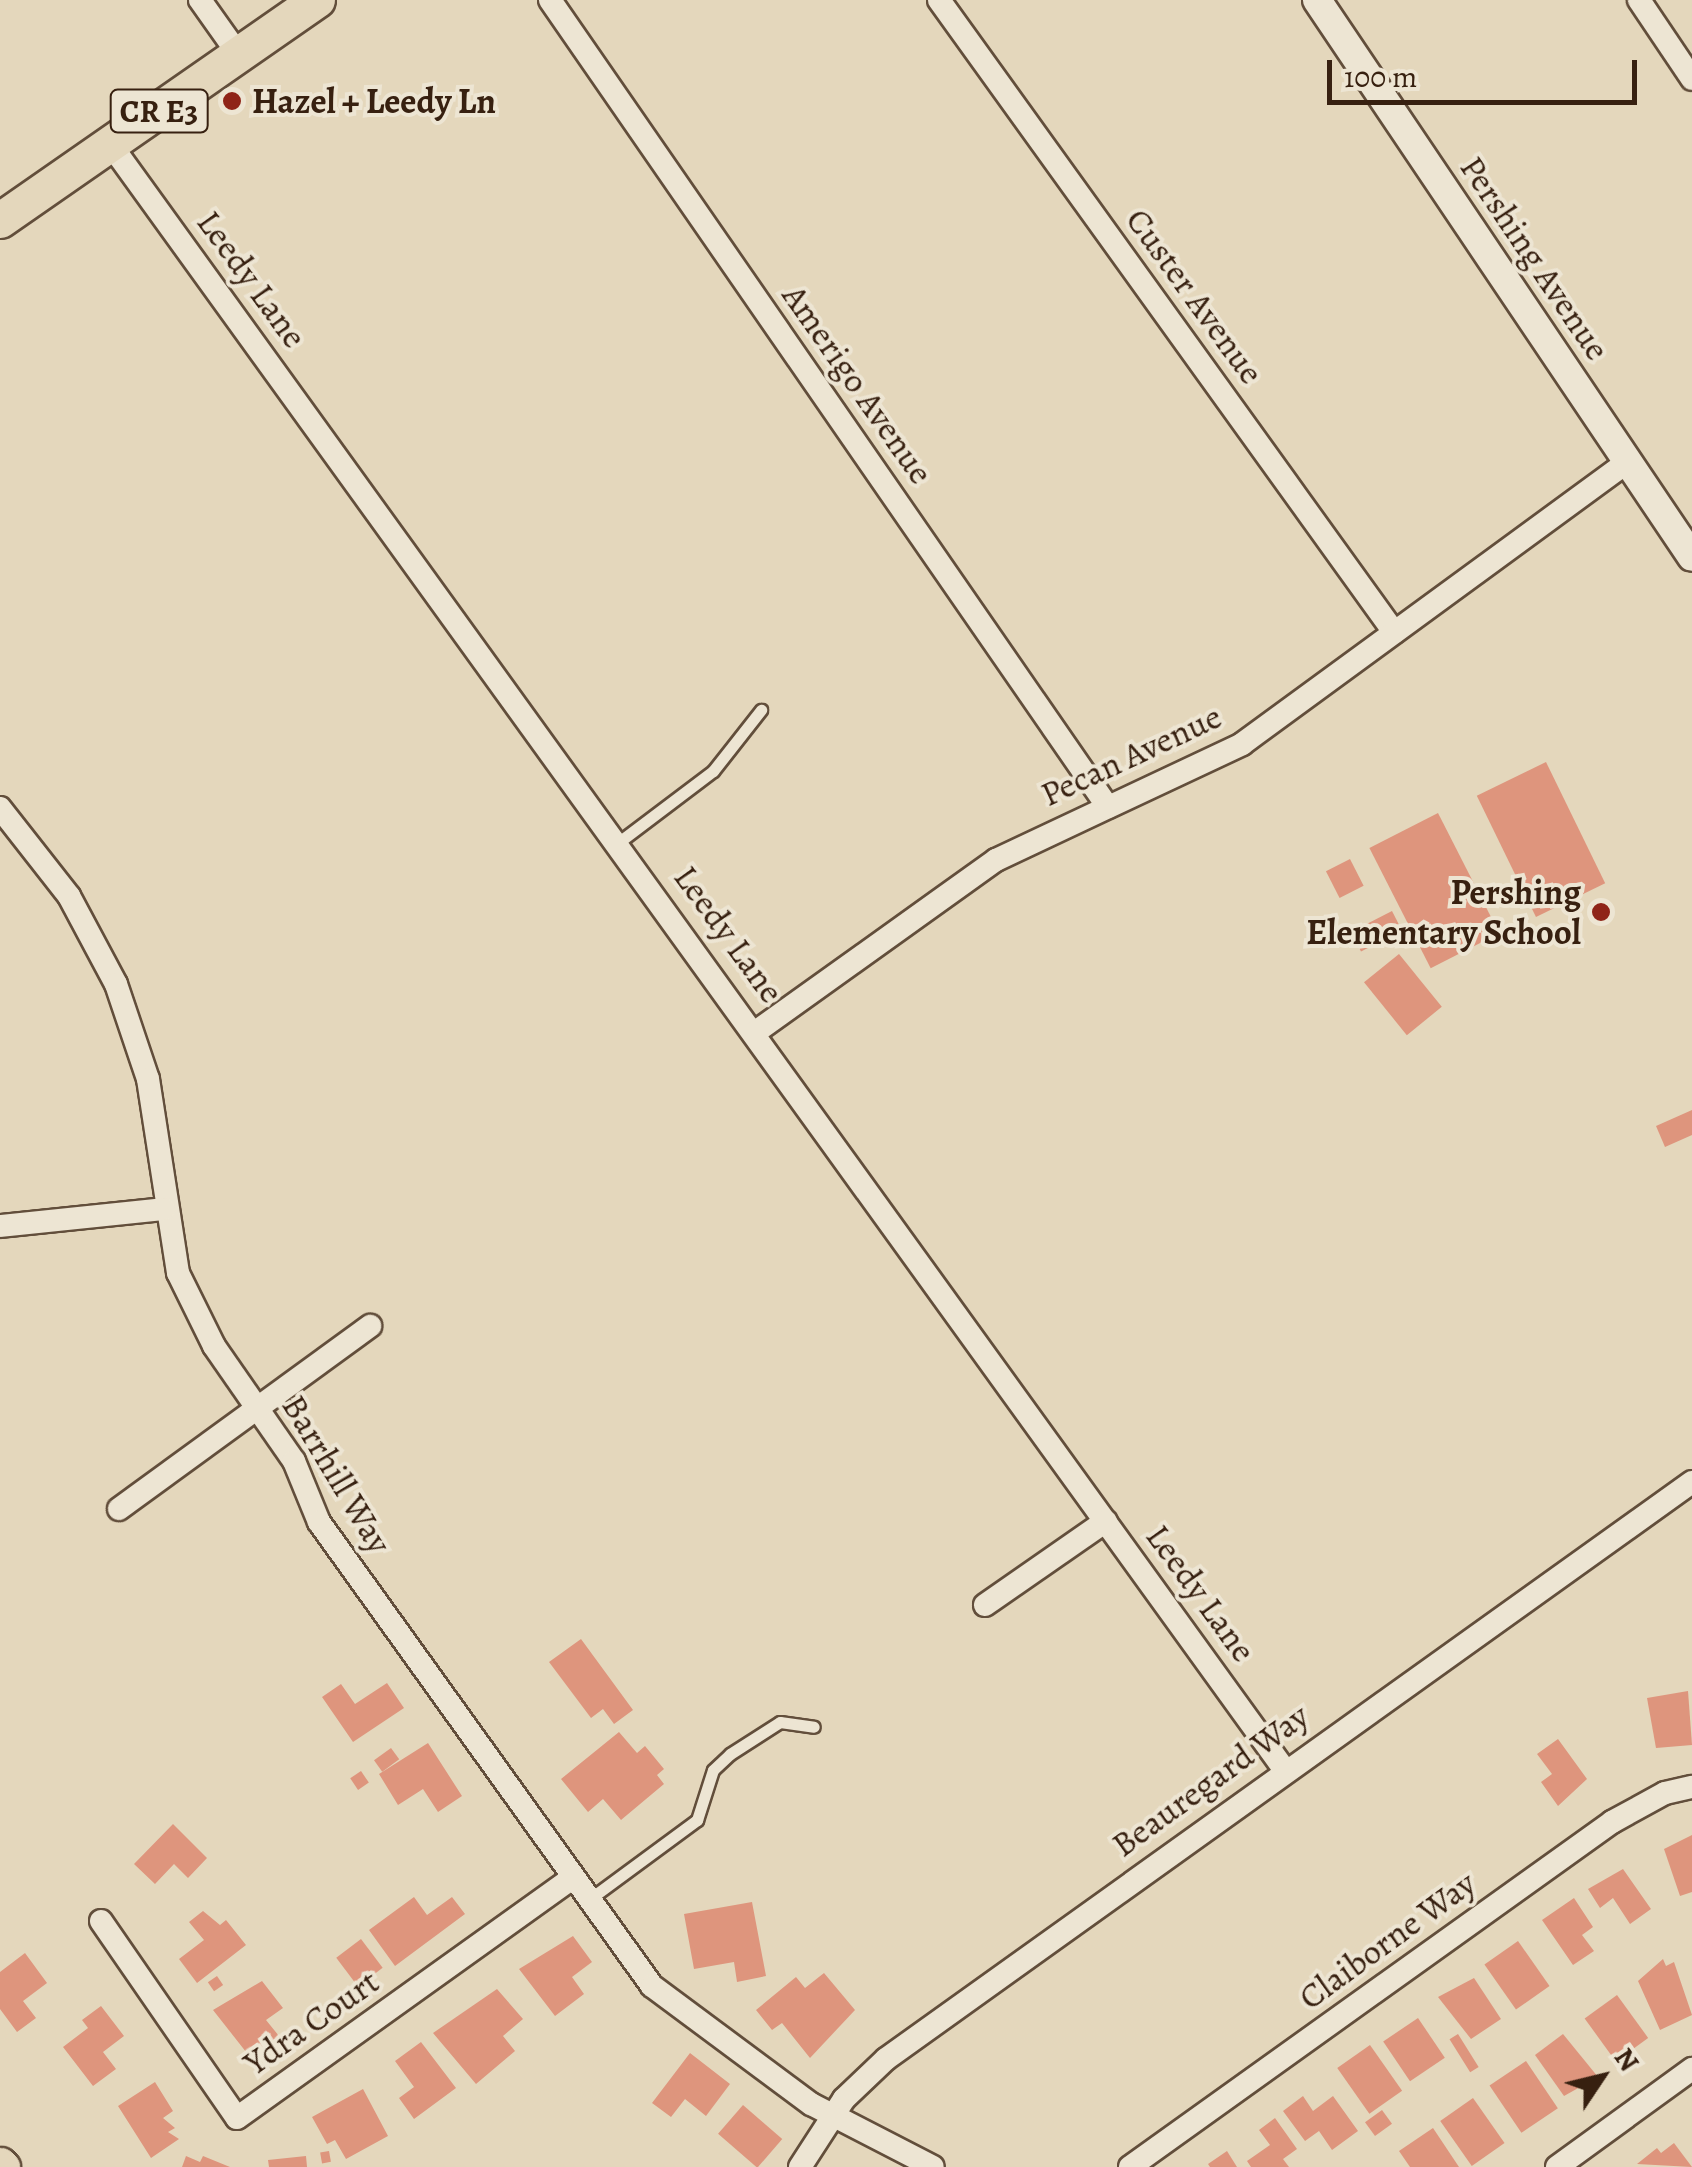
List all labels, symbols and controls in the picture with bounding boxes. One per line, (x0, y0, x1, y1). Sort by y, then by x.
scale bar (1332, 40, 1642, 102)
text: 100 m (1344, 57, 1417, 97)
place label: Hazel + Leedy Ln (252, 80, 496, 122)
road number: CR E3 (109, 84, 209, 138)
marker: Hazel + Leedy Ln (221, 90, 243, 112)
street label: Pershing Avenue (1451, 148, 1619, 368)
street label: Custer Avenue (1117, 200, 1273, 392)
street label: Leedy Lane (188, 202, 316, 356)
street label: Amerigo Avenue (774, 276, 942, 492)
street label: Pecan Avenue (1034, 695, 1228, 815)
street label: Leedy Lane (665, 857, 793, 1011)
place label: Pershing Elementary School (1306, 871, 1581, 953)
marker: Pershing Elementary School (1590, 901, 1612, 923)
street label: Barrhill Way (273, 1387, 401, 1561)
street label: Leedy Lane (1137, 1516, 1265, 1670)
street label: Beauregard Way (1103, 1695, 1317, 1865)
street label: Claiborne Way (1290, 1862, 1484, 2018)
street label: Ydra Court (235, 1960, 387, 2084)
north arrow (1552, 2027, 1652, 2127)
text: N (1605, 2041, 1648, 2079)

